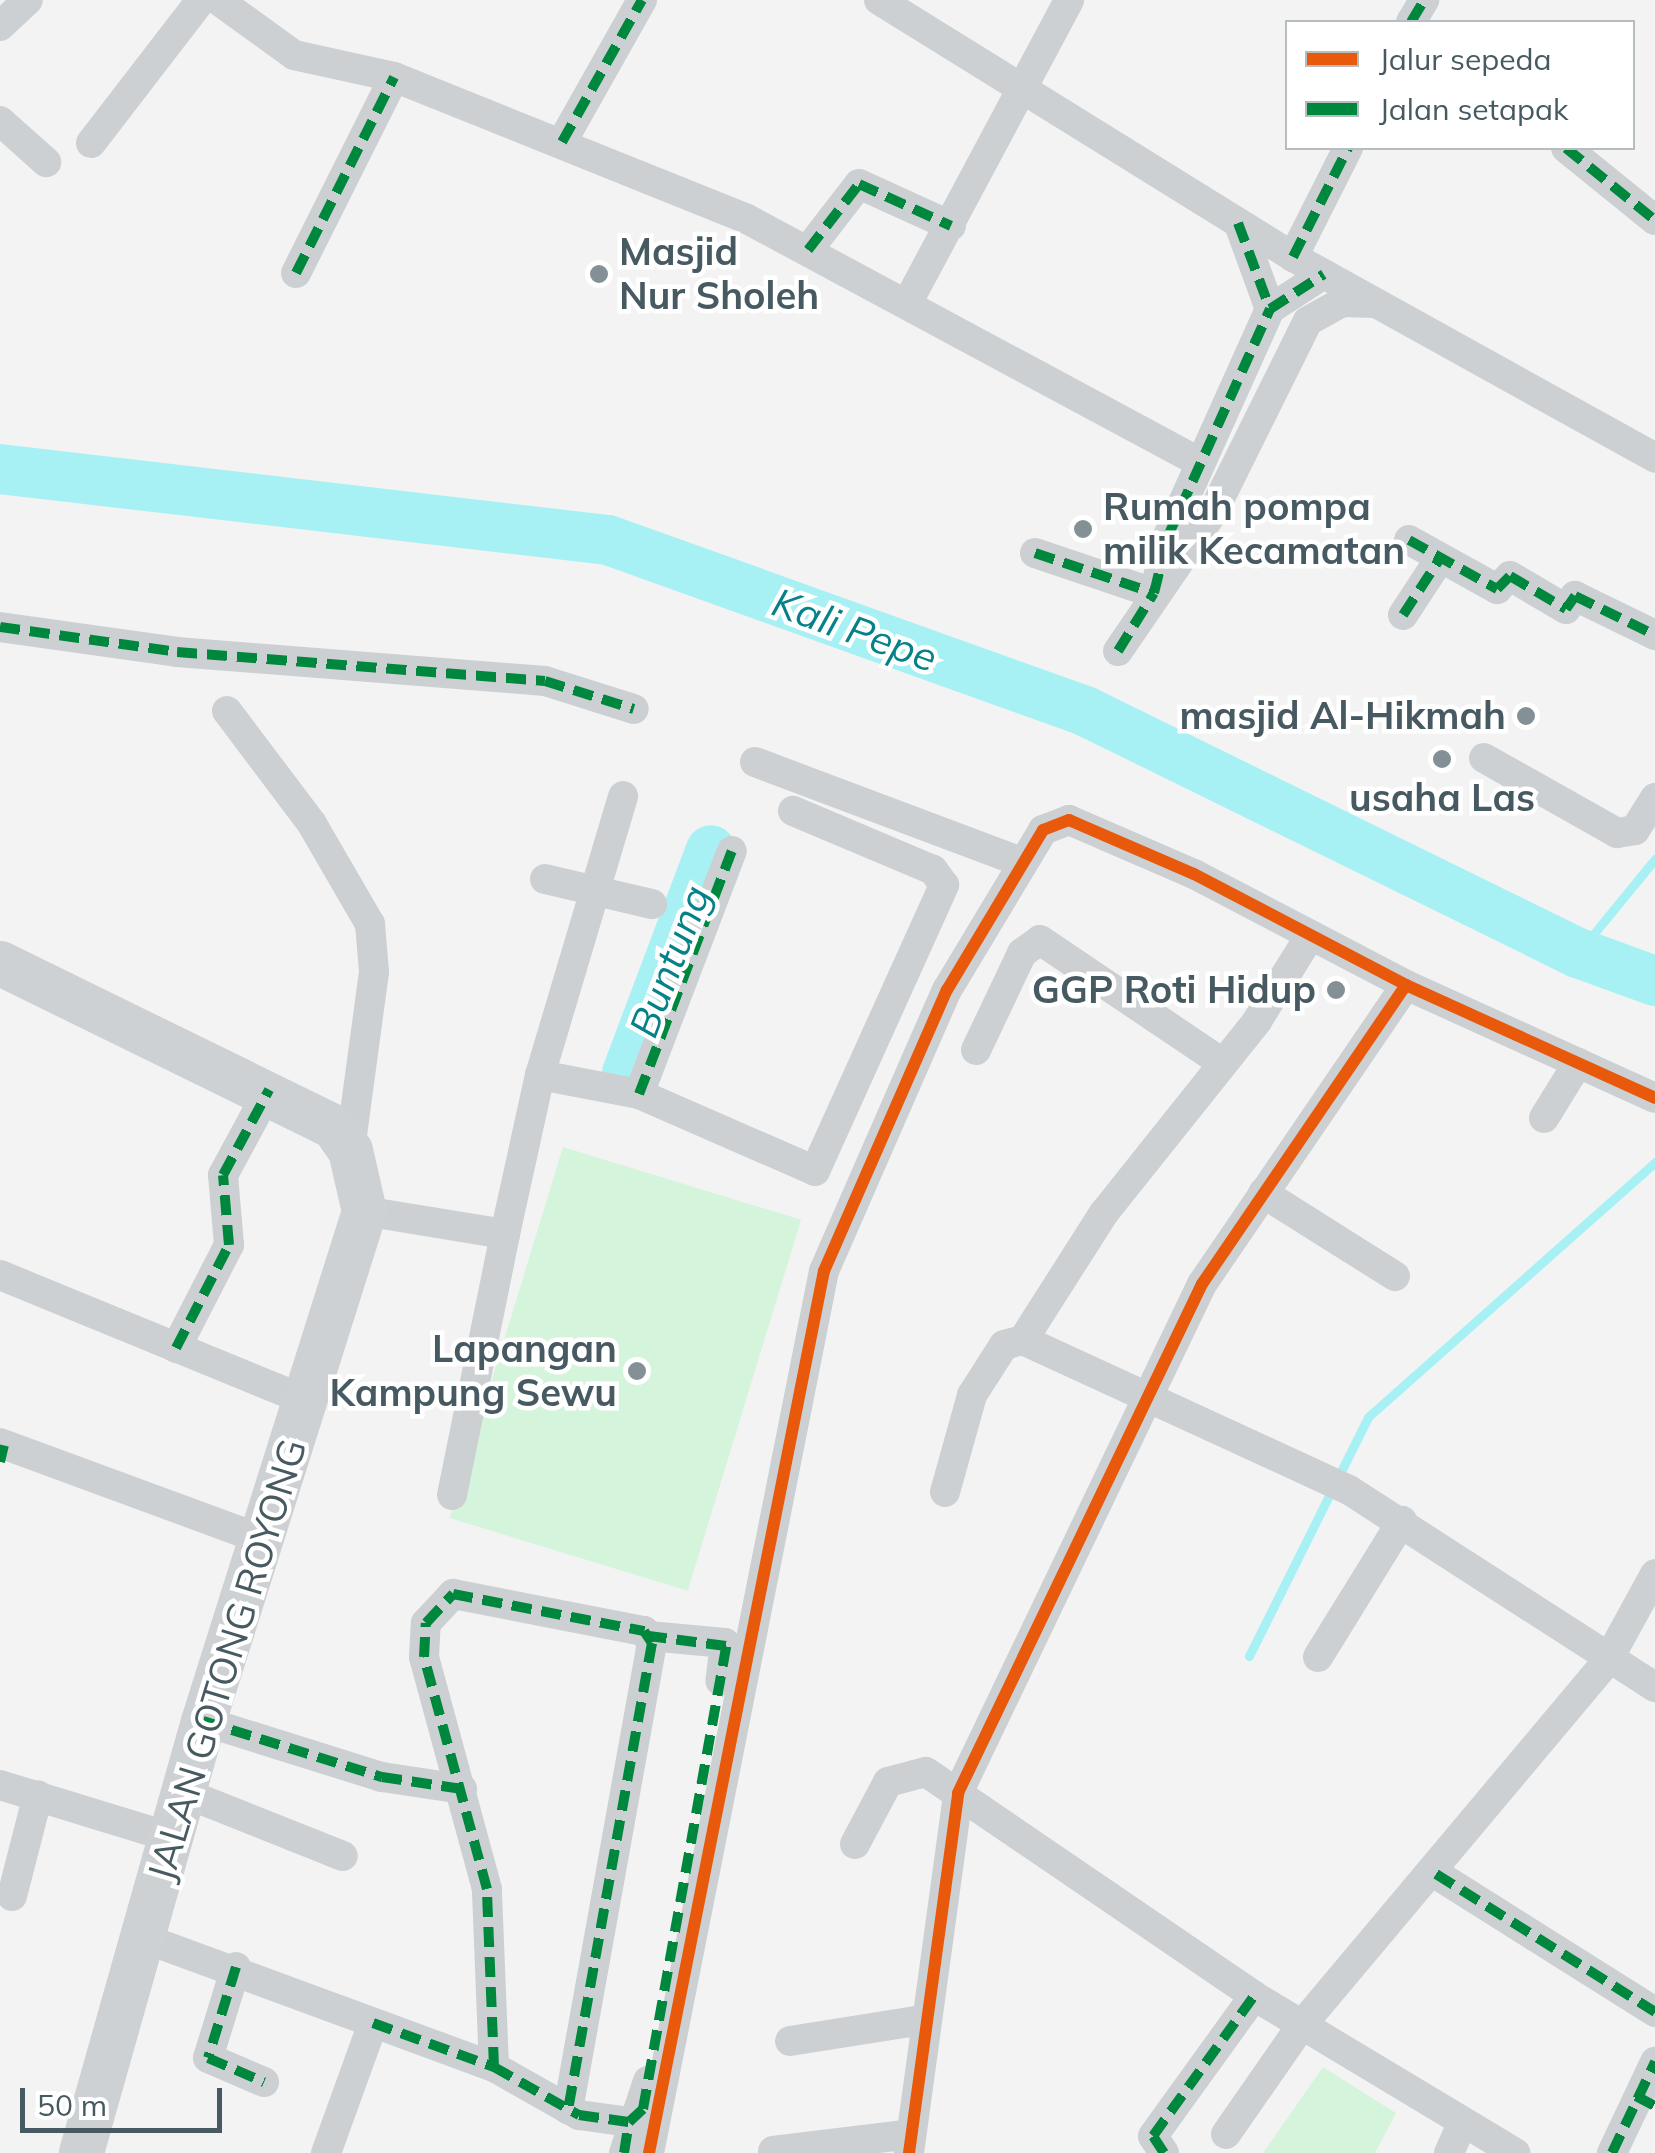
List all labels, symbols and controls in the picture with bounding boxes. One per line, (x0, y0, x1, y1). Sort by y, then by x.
legend (1285, 20, 1635, 150)
text: Jalur sepeda (1379, 40, 1552, 78)
text: Jalan setapak (1379, 90, 1569, 128)
place label: Masjid Nur Sholeh (619, 229, 819, 318)
marker: Masjid Nur Sholeh (588, 263, 610, 285)
place label: Rumah pompa milik Kecamatan (1103, 484, 1405, 574)
marker: Rumah pompa milik Kecamatan (1072, 518, 1094, 540)
water label: Kali Pepe (766, 577, 944, 681)
place label: masjid Al-Hikmah (1179, 693, 1506, 739)
marker: masjid Al-Hikmah (1515, 705, 1537, 727)
marker: usaha Las (1431, 748, 1453, 770)
place label: usaha Las (1349, 775, 1535, 821)
water label: Buntung (618, 878, 720, 1044)
place label: GGP Roti Hidup (1032, 967, 1316, 1013)
marker: GGP Roti Hidup (1325, 979, 1347, 1001)
place label: Lapangan Kampung Sewu (330, 1326, 617, 1416)
marker: Lapangan Kampung Sewu (626, 1360, 648, 1382)
street label: JALAN GOTONG ROYONG (138, 1434, 316, 1886)
scale bar (25, 2068, 228, 2130)
text: 50 m (37, 2086, 107, 2124)

